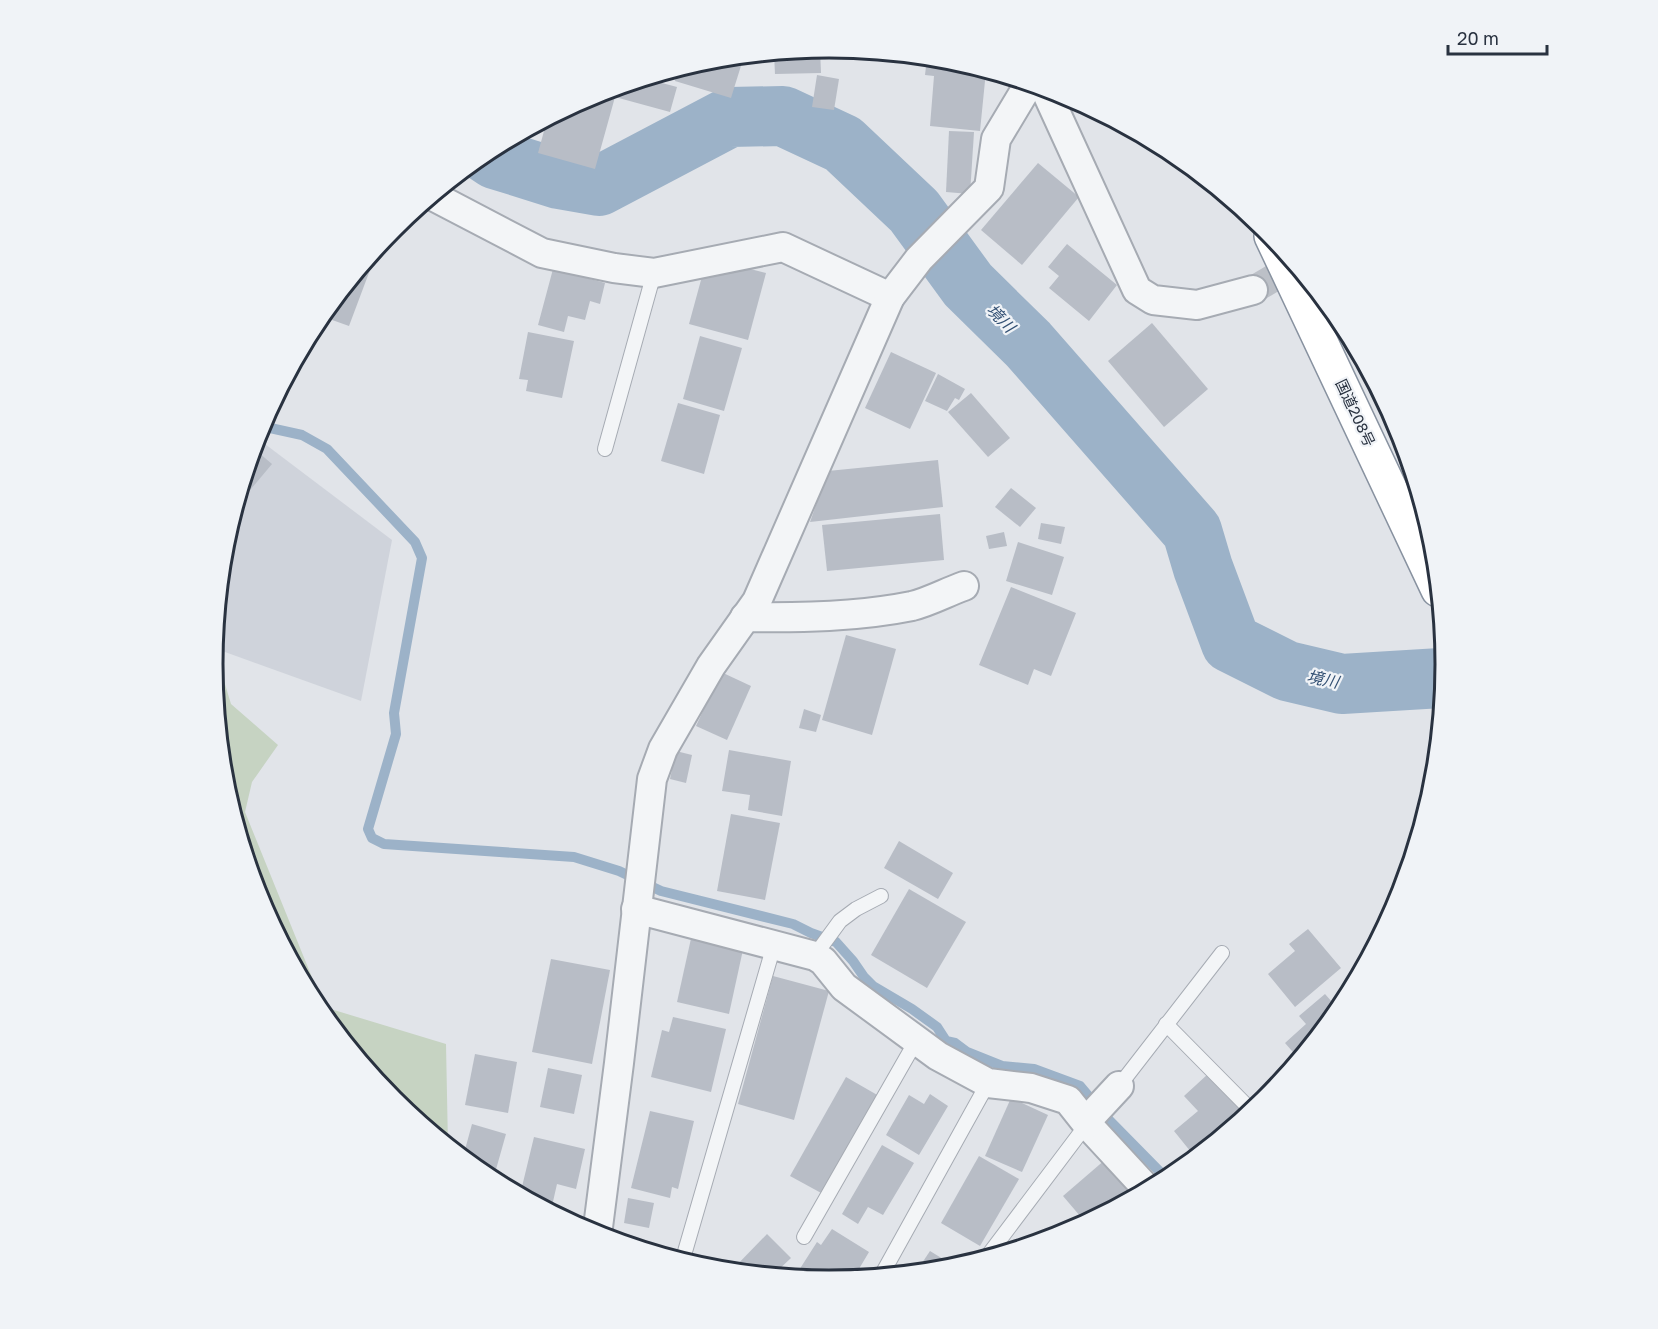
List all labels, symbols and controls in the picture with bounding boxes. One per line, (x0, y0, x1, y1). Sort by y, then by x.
scale bar (1448, 18, 1547, 56)
text: 20 m (1457, 27, 1499, 49)
water label: 境川 (983, 300, 1021, 338)
street label: 国道208号 (1333, 376, 1379, 449)
water label: 境川 (1305, 666, 1343, 693)

